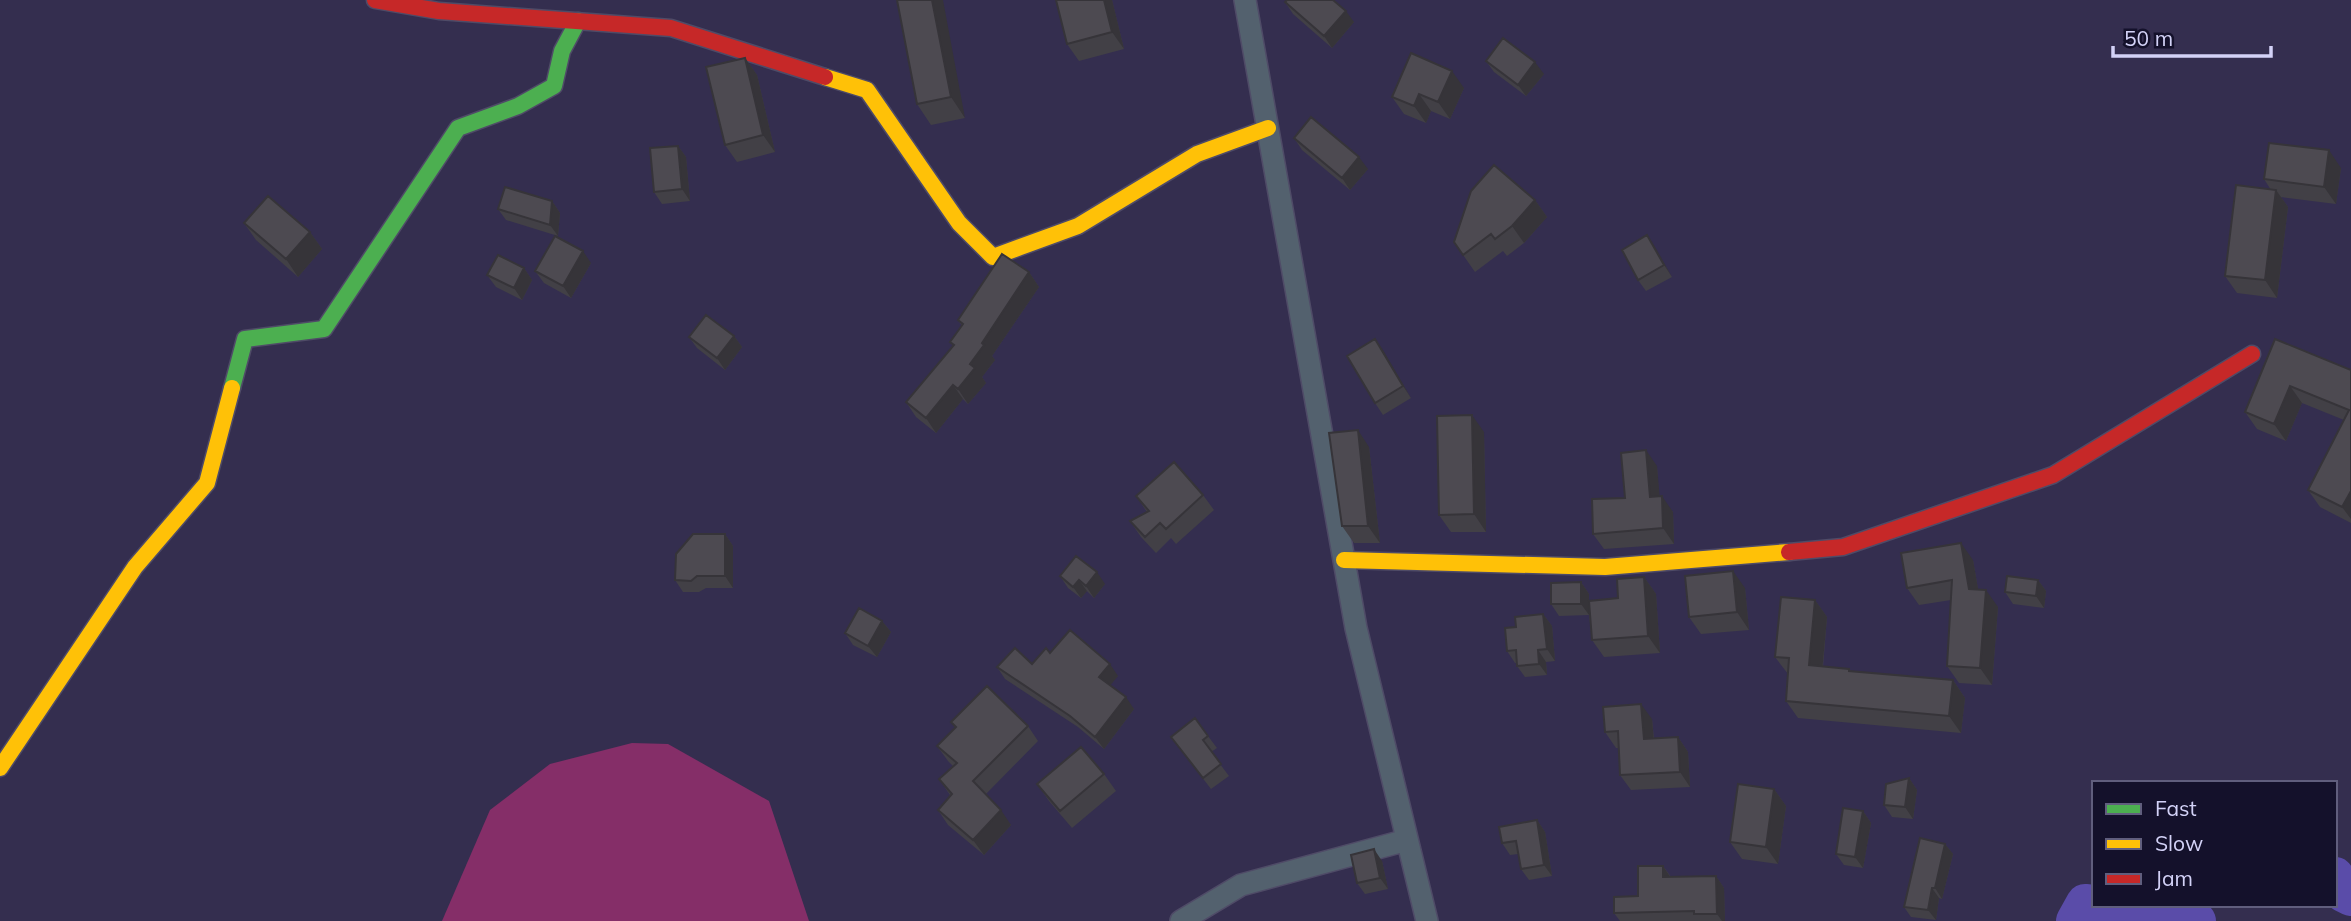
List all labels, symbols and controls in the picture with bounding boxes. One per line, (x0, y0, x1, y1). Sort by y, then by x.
scale bar (2113, 14, 2270, 58)
text: 50 m (2124, 25, 2173, 51)
legend (2092, 781, 2337, 907)
text: Fast (2155, 795, 2197, 821)
text: Slow (2155, 830, 2203, 856)
text: Jam (2155, 865, 2193, 891)

